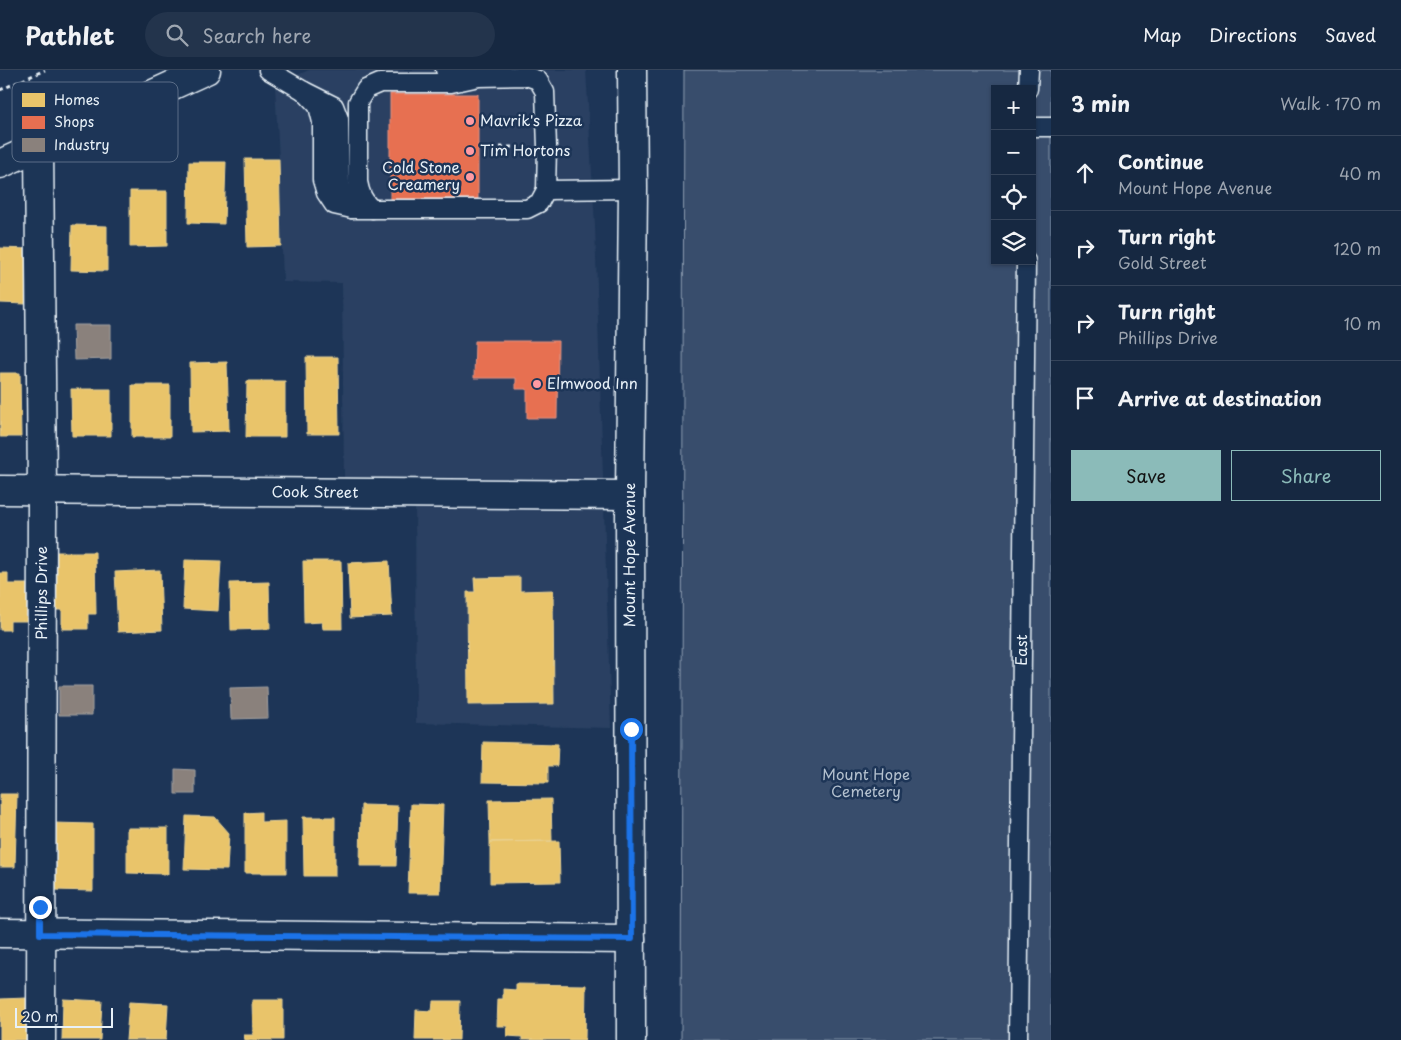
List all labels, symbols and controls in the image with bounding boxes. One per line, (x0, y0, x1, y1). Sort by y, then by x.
search box (145, 12, 495, 57)
text: Pathlet (25, 17, 115, 53)
icon: search (163, 21, 191, 49)
text: Search here (203, 21, 311, 49)
text: Map (1143, 21, 1181, 48)
text: Directions (1209, 21, 1297, 48)
text: Saved (1325, 21, 1376, 48)
legend (12, 82, 178, 162)
map controls (991, 85, 1036, 265)
button: + (991, 85, 1036, 130)
text: 3 min (1071, 87, 1130, 119)
text: Homes (54, 89, 100, 110)
text: Walk · 170 m (1280, 91, 1381, 115)
place label: Mavrik's Pizza (480, 108, 583, 131)
text: Shops (54, 111, 94, 132)
marker: Mavrik's Pizza (464, 115, 476, 127)
button: − (991, 130, 1036, 175)
text: Industry (54, 134, 109, 155)
place label: Tim Hortons (480, 138, 570, 161)
marker: Tim Hortons (464, 145, 476, 157)
text: Continue (1118, 147, 1204, 175)
place label: Cold Stone Creamery (382, 155, 460, 195)
icon: ahead (1071, 159, 1099, 187)
text: 40 m (1339, 161, 1381, 185)
marker: Cold Stone Creamery (464, 171, 476, 183)
button: locate (991, 175, 1036, 220)
text: Mount Hope Avenue (1118, 175, 1272, 199)
button: layers (991, 220, 1036, 265)
text: Turn right (1118, 222, 1216, 250)
icon: right (1071, 234, 1099, 262)
text: 120 m (1334, 236, 1381, 260)
text: Gold Street (1118, 250, 1206, 274)
text: Turn right (1118, 297, 1216, 325)
icon: right (1071, 309, 1099, 337)
text: 10 m (1344, 311, 1381, 335)
text: Phillips Drive (1118, 325, 1218, 349)
place label: Elmwood Inn (547, 371, 638, 394)
marker: Elmwood Inn (531, 378, 543, 390)
icon: arrive (1071, 384, 1099, 412)
text: Arrive at destination (1118, 384, 1322, 412)
button: Save (1071, 450, 1221, 501)
button: Share (1231, 450, 1381, 501)
street label: Cook Street (271, 479, 359, 503)
street label: Mount Hope Avenue (617, 483, 640, 627)
street label: Phillips Drive (29, 546, 52, 640)
street label: East (1009, 634, 1032, 666)
route start (620, 718, 643, 741)
park label: Mount Hope Cemetery (822, 762, 910, 802)
route end (29, 896, 52, 919)
scale bar (15, 1005, 112, 1028)
text: 20 m (22, 1006, 58, 1027)

